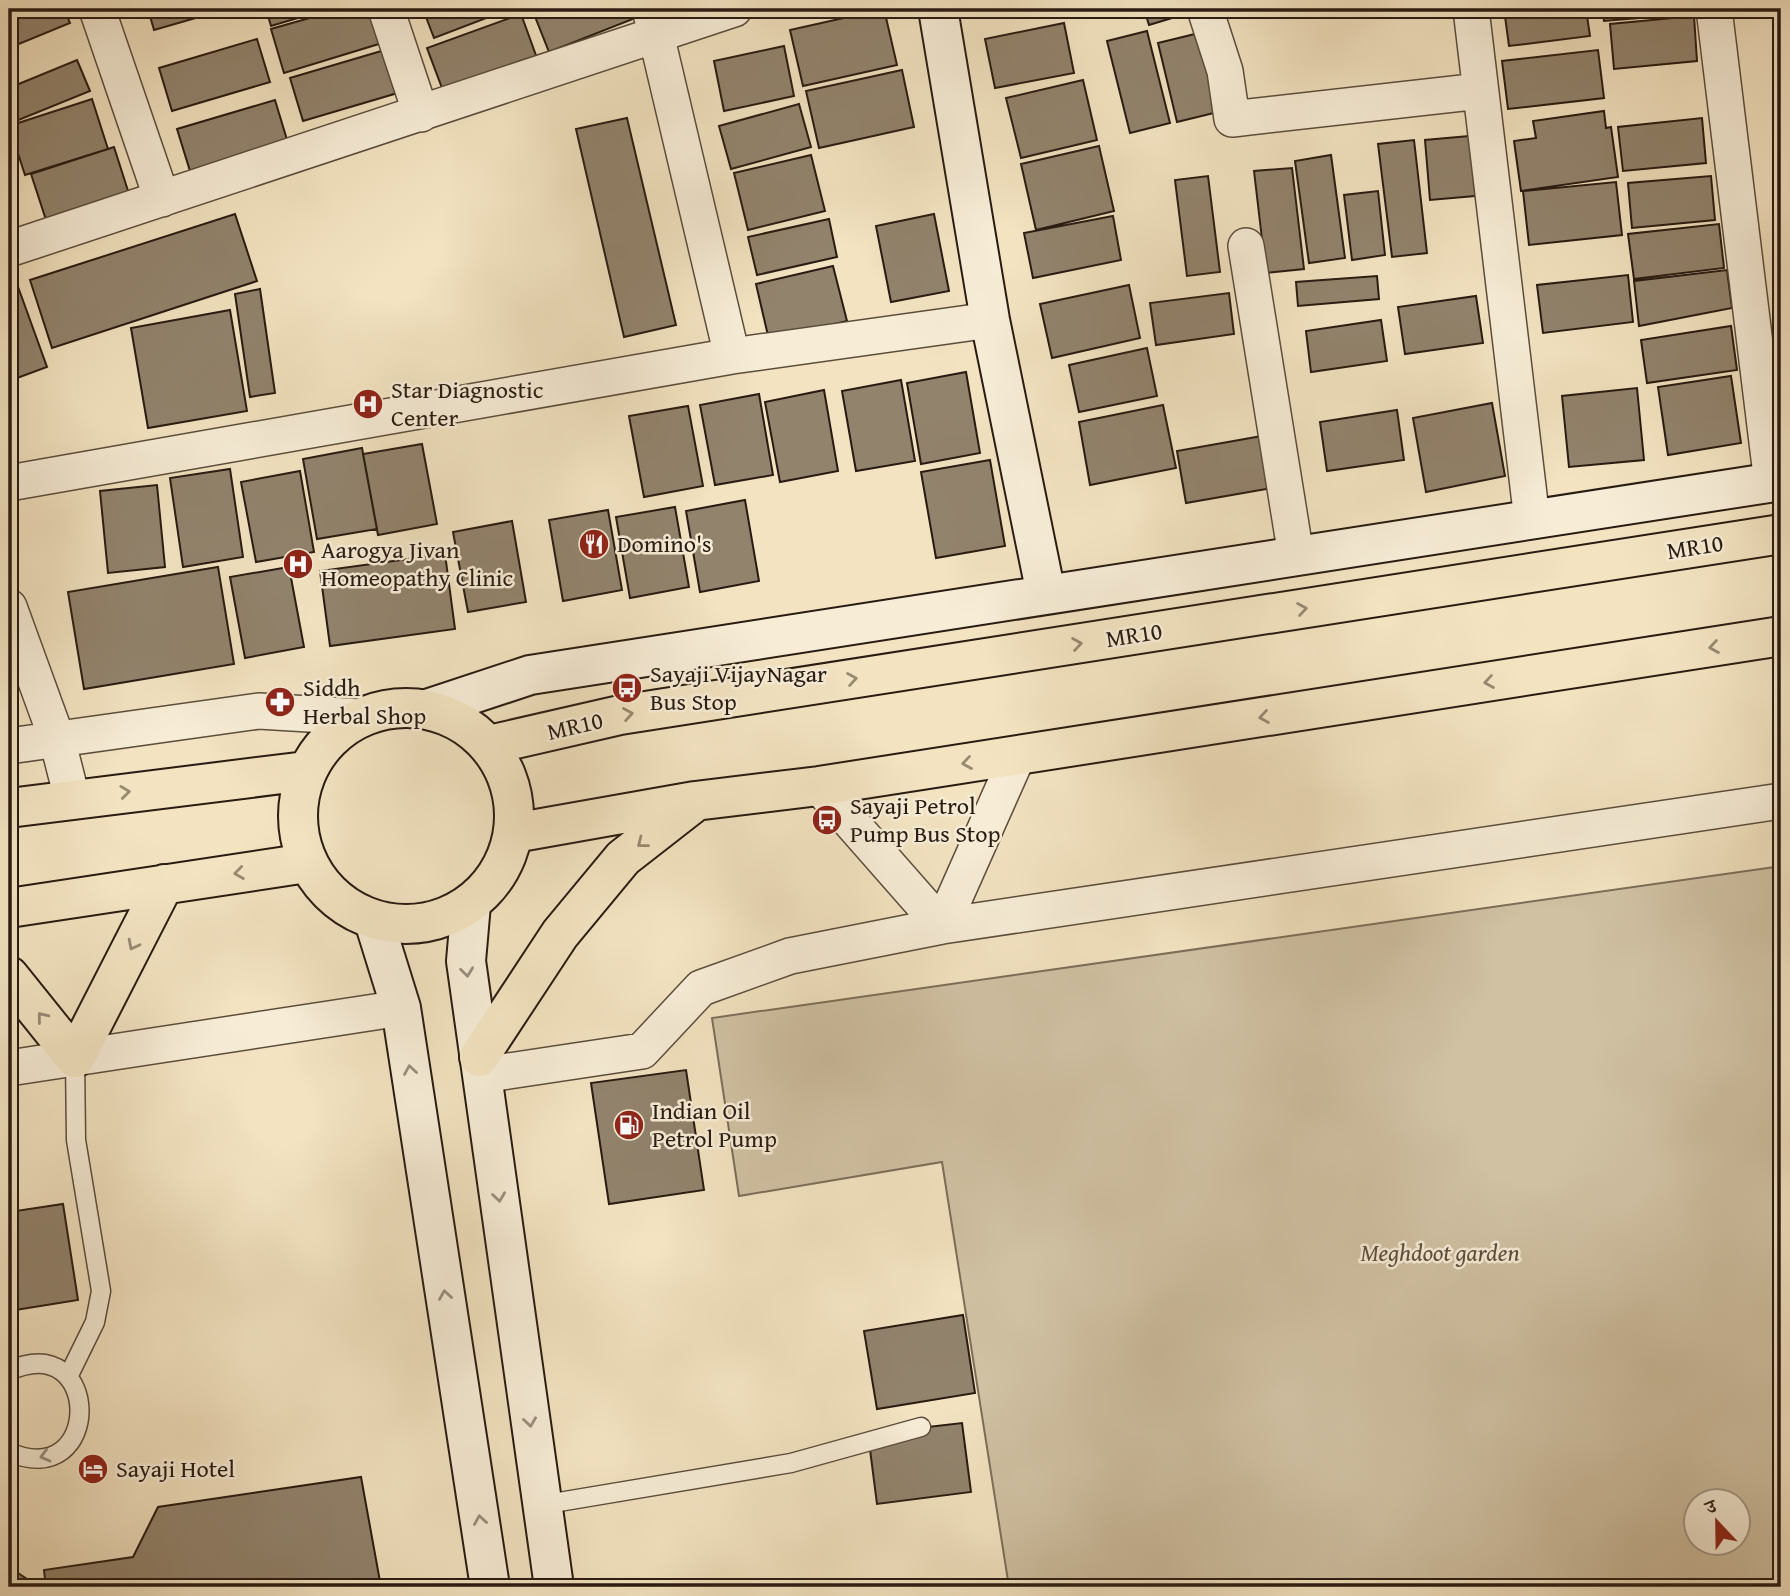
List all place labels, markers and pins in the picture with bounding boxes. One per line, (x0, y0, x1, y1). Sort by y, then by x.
place label: Star Diagnostic Center (391, 372, 544, 435)
hospital icon: Star Diagnostic Center (351, 387, 385, 421)
place label: Domino's (617, 526, 712, 561)
restaurant icon: Domino's (577, 527, 611, 561)
place label: Aarogya Jivan Homeopathy Clinic (321, 532, 514, 595)
hospital icon: Aarogya Jivan Homeopathy Clinic (281, 547, 315, 581)
place label: Sayaji VijayNagar Bus Stop (650, 656, 827, 719)
place label: Siddh Herbal Shop (303, 670, 426, 733)
bus stop icon: Sayaji VijayNagar Bus Stop (610, 671, 644, 705)
pharmacy icon: Siddh Herbal Shop (263, 685, 297, 719)
place label: Sayaji Petrol Pump Bus Stop (850, 788, 1001, 851)
bus stop icon: Sayaji Petrol Pump Bus Stop (810, 803, 844, 837)
place label: Indian Oil Petrol Pump (652, 1093, 777, 1156)
fuel station icon: Indian Oil Petrol Pump (612, 1108, 646, 1142)
place label: Sayaji Hotel (116, 1451, 235, 1486)
hotel icon: Sayaji Hotel (76, 1452, 110, 1486)

